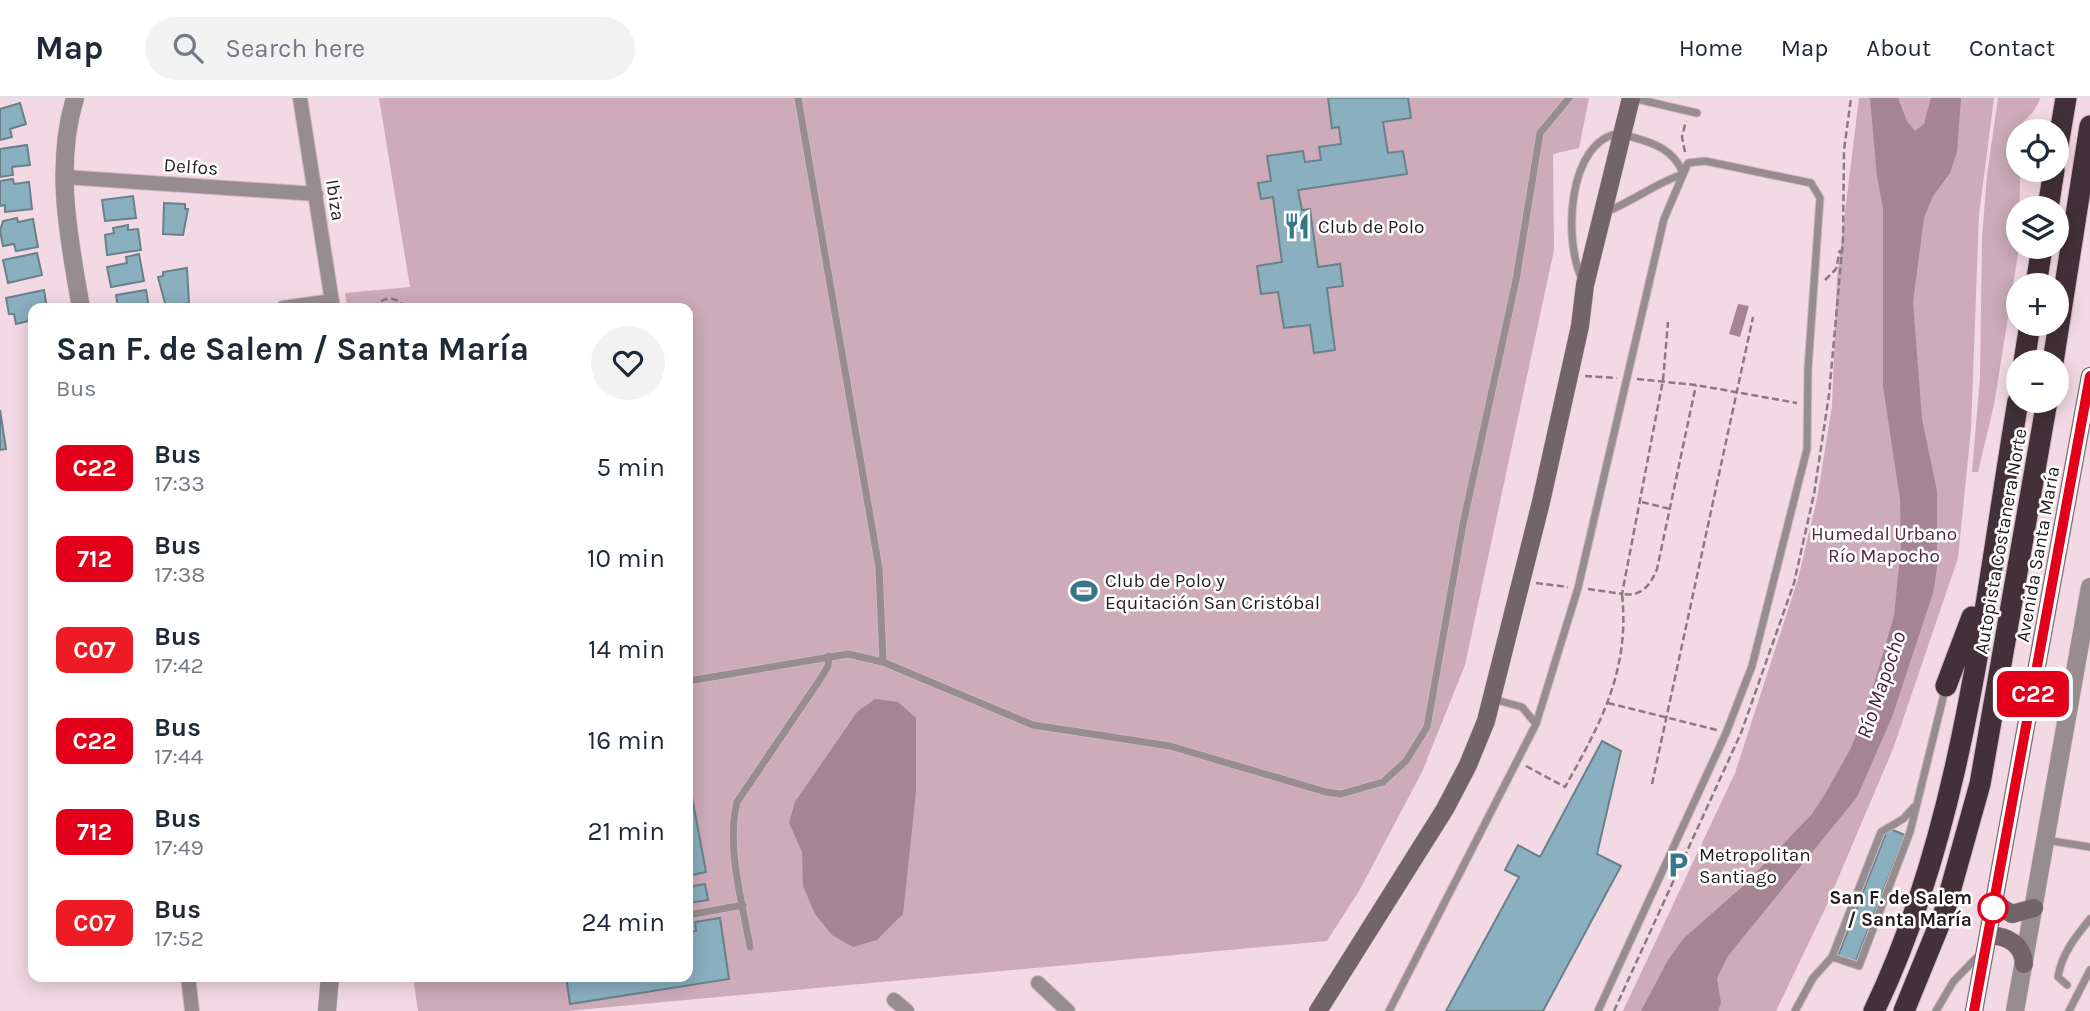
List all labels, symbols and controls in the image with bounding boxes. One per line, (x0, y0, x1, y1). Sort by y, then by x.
search box (145, 17, 635, 80)
text: Map (35, 29, 103, 67)
icon: search (169, 29, 207, 67)
text: Search here (225, 33, 365, 64)
text: Home (1679, 34, 1743, 62)
text: Map (1781, 34, 1828, 62)
text: About (1866, 34, 1931, 62)
text: Contact (1969, 34, 2055, 62)
map controls (2006, 119, 2069, 413)
button: locate (2006, 119, 2069, 182)
street label: Delfos (163, 154, 219, 180)
street label: Ibiza (321, 178, 349, 222)
button: layers (2006, 196, 2069, 259)
restaurant icon: Club de Polo (1282, 211, 1312, 241)
place label: Club de Polo (1318, 216, 1424, 238)
button: + (2006, 273, 2069, 336)
button: heart (591, 326, 665, 400)
text: San F. de Salem / Santa María (56, 330, 529, 368)
button: − (2006, 350, 2069, 413)
text: Bus (56, 375, 96, 402)
street label: Autopista Costanera Norte (1970, 427, 2032, 656)
text: Bus (154, 439, 201, 470)
text: 5 min (596, 452, 665, 483)
text: C22 (72, 454, 117, 482)
street label: Avenida Santa María (2012, 465, 2064, 644)
text: 17:33 (154, 470, 205, 497)
park label: Humedal Urbano Río Mapocho (1811, 523, 1957, 567)
text: Bus (154, 530, 201, 561)
text: 10 min (587, 543, 665, 574)
text: 712 (77, 545, 112, 573)
text: 17:38 (154, 561, 205, 588)
place label: Club de Polo y Equitación San Cristóbal (1105, 570, 1320, 614)
sports icon: Club de Polo y Equitación San Cristóbal (1069, 576, 1099, 606)
text: Bus (154, 621, 201, 652)
water label: Río Mapocho (1851, 628, 1911, 742)
text: 14 min (588, 634, 665, 665)
text: C07 (73, 636, 116, 664)
text: 17:42 (154, 652, 204, 679)
line badge: C22 (1993, 671, 2073, 717)
text: C22 (2011, 680, 2055, 708)
text: Bus (154, 712, 201, 743)
text: 16 min (588, 725, 665, 756)
text: C22 (72, 727, 117, 755)
text: 17:44 (154, 743, 203, 770)
text: Bus (154, 803, 201, 834)
text: 21 min (587, 816, 665, 847)
text: 712 (77, 818, 112, 846)
text: 17:49 (154, 834, 204, 861)
place label: Metropolitan Santiago (1699, 844, 1811, 888)
parking icon: Metropolitan Santiago (1663, 850, 1693, 880)
place label: San F. de Salem / Santa María (1829, 887, 1972, 931)
marker: San F. de Salem / Santa María (1978, 893, 2008, 923)
text: Bus (154, 894, 201, 925)
text: 24 min (581, 907, 665, 938)
text: C07 (73, 909, 116, 937)
text: 17:52 (154, 925, 204, 952)

